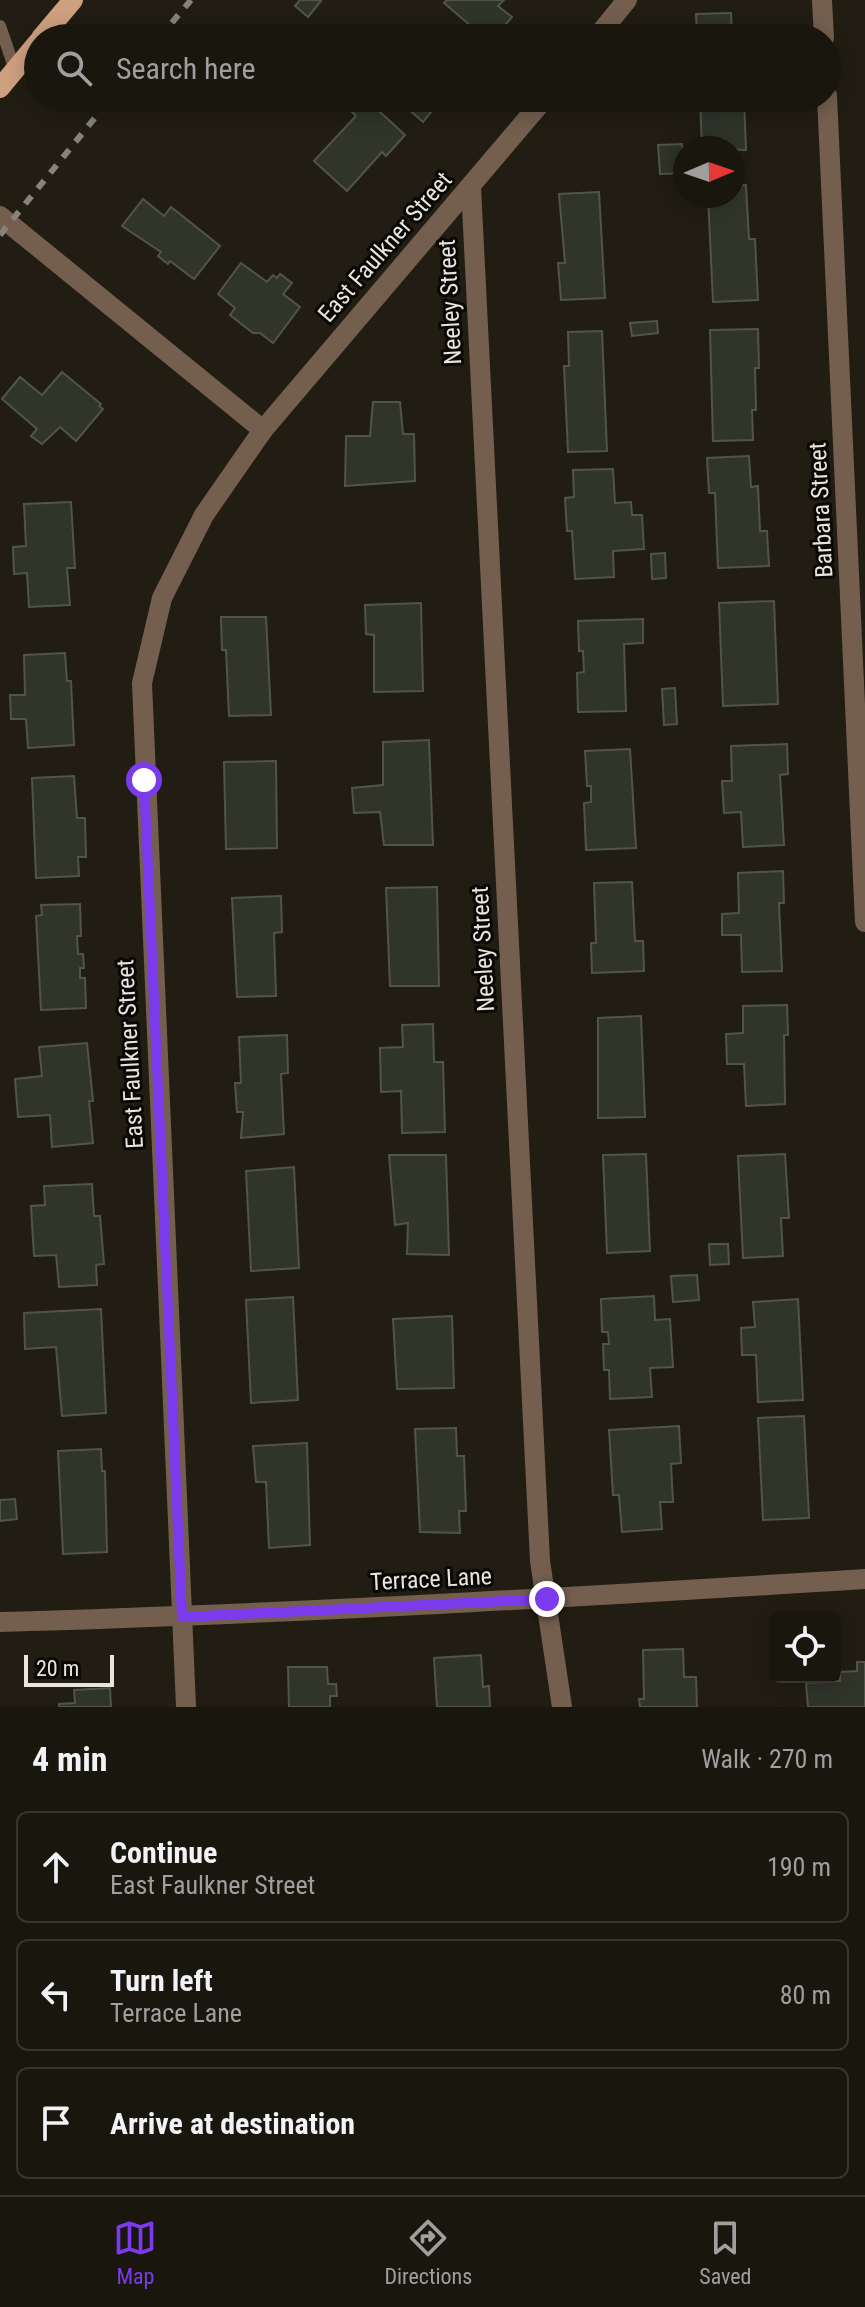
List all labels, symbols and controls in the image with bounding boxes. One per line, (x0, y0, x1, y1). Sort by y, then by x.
search box (24, 24, 841, 112)
icon: search (52, 46, 96, 90)
text: Search here (116, 51, 256, 86)
north arrow (673, 136, 745, 208)
street label: East Faulkner Street (312, 166, 458, 328)
street label: Neeley Street (433, 238, 467, 366)
street label: Barbara Street (803, 442, 839, 578)
route start (126, 762, 162, 798)
street label: Neeley Street (466, 885, 500, 1013)
street label: East Faulkner Street (111, 959, 149, 1149)
street label: Terrace Lane (369, 1562, 493, 1596)
route end (529, 1581, 565, 1617)
map controls (769, 1611, 841, 1683)
button: locate (769, 1611, 841, 1683)
scale bar (24, 1651, 114, 1687)
text: 20 m (36, 1656, 79, 1681)
text: 4 min (32, 1739, 108, 1779)
text: Walk · 270 m (701, 1744, 833, 1774)
text: Continue (110, 1835, 217, 1870)
icon: ahead (34, 1845, 78, 1889)
text: 190 m (767, 1852, 831, 1882)
text: East Faulkner Street (110, 1870, 315, 1900)
text: Turn left (110, 1963, 213, 1998)
icon: left (34, 1973, 78, 2017)
text: 80 m (780, 1980, 831, 2010)
text: Terrace Lane (110, 1998, 242, 2028)
icon: arrive (34, 2101, 78, 2145)
text: Arrive at destination (110, 2106, 355, 2141)
tab: Map (113, 2216, 157, 2289)
tab: Directions (384, 2216, 472, 2289)
tab: Saved (699, 2216, 752, 2289)

